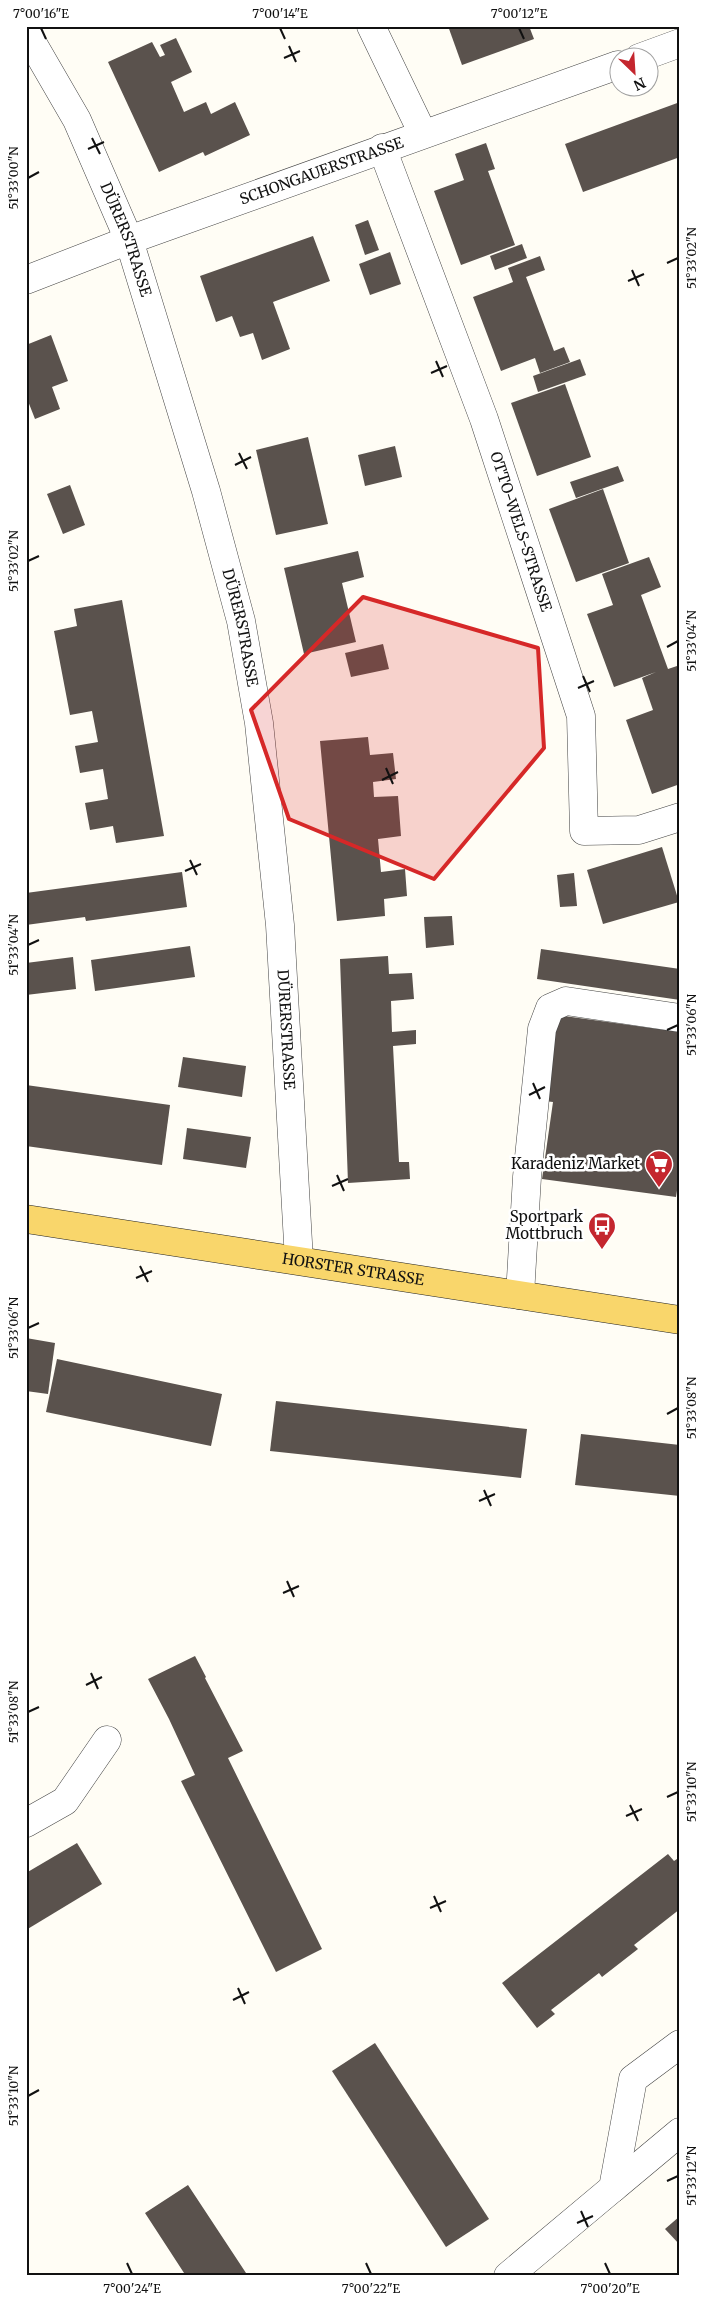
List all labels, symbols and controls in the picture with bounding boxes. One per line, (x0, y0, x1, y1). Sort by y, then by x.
text: 7°00'16"E (13, 6, 69, 21)
text: 7°00'14"E (252, 6, 308, 21)
text: 7°00'12"E (491, 6, 548, 21)
north arrow (608, 48, 658, 98)
text: N (631, 73, 648, 94)
street label: SCHONGAUERSTRASSE (237, 132, 406, 209)
text: 51°33'00"N (6, 146, 21, 210)
street label: DÜRERSTRASSE (96, 179, 156, 299)
text: 51°33'02"N (684, 226, 699, 289)
street label: OTTO-WELS-STRASSE (486, 449, 556, 614)
text: 51°33'02"N (6, 529, 21, 592)
street label: DÜRERSTRASSE (218, 566, 262, 689)
text: 51°33'04"N (684, 610, 699, 672)
text: 51°33'04"N (6, 914, 21, 976)
street label: DÜRERSTRASSE (274, 969, 299, 1091)
text: 51°33'06"N (684, 993, 699, 1056)
supermarket icon: Karadeniz Market (644, 1149, 674, 1188)
place label: Karadeniz Market (511, 1154, 640, 1173)
place label: Sportpark Mottbruch (506, 1207, 583, 1243)
bus stop icon: Sportpark Mottbruch (587, 1211, 617, 1250)
street label: HORSTER STRASSE (281, 1249, 426, 1289)
text: 51°33'06"N (6, 1296, 21, 1359)
text: 51°33'08"N (684, 1376, 699, 1439)
text: 51°33'08"N (6, 1680, 21, 1743)
text: 51°33'10"N (684, 1761, 699, 1822)
text: 51°33'10"N (6, 2065, 21, 2126)
text: 51°33'12"N (684, 2145, 699, 2206)
text: 7°00'24"E (103, 2281, 161, 2296)
text: 7°00'22"E (342, 2281, 401, 2296)
text: 7°00'20"E (580, 2281, 640, 2296)

